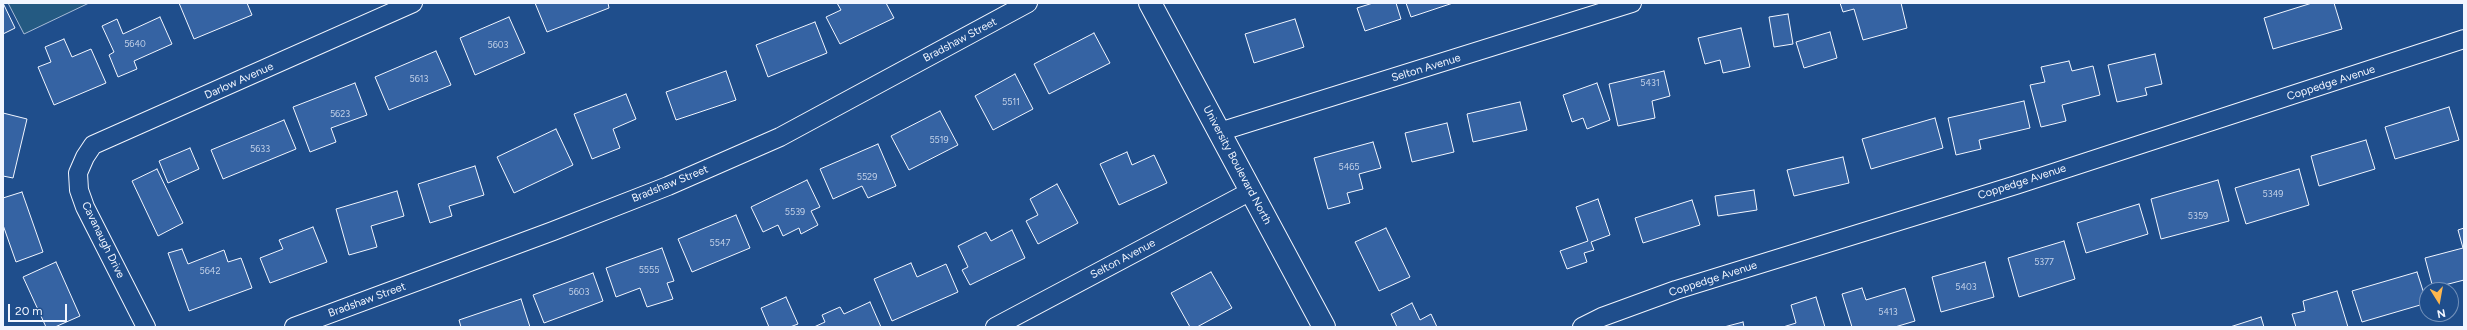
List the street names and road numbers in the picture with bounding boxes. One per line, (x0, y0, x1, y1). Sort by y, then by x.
street label: Bradshaw Street (921, 15, 999, 65)
street label: Selton Avenue (1390, 51, 1462, 85)
street label: Darlow Avenue (202, 60, 276, 102)
street label: Coppedge Avenue (2285, 62, 2377, 104)
street label: University Boulevard North (1200, 103, 1274, 227)
street label: Coppedge Avenue (1976, 161, 2068, 203)
street label: Bradshaw Street (630, 163, 710, 205)
street label: Cavanaugh Drive (79, 200, 127, 280)
street label: Selton Avenue (1088, 236, 1158, 282)
street label: Coppedge Avenue (1667, 258, 1759, 300)
street label: Bradshaw Street (326, 280, 408, 320)

